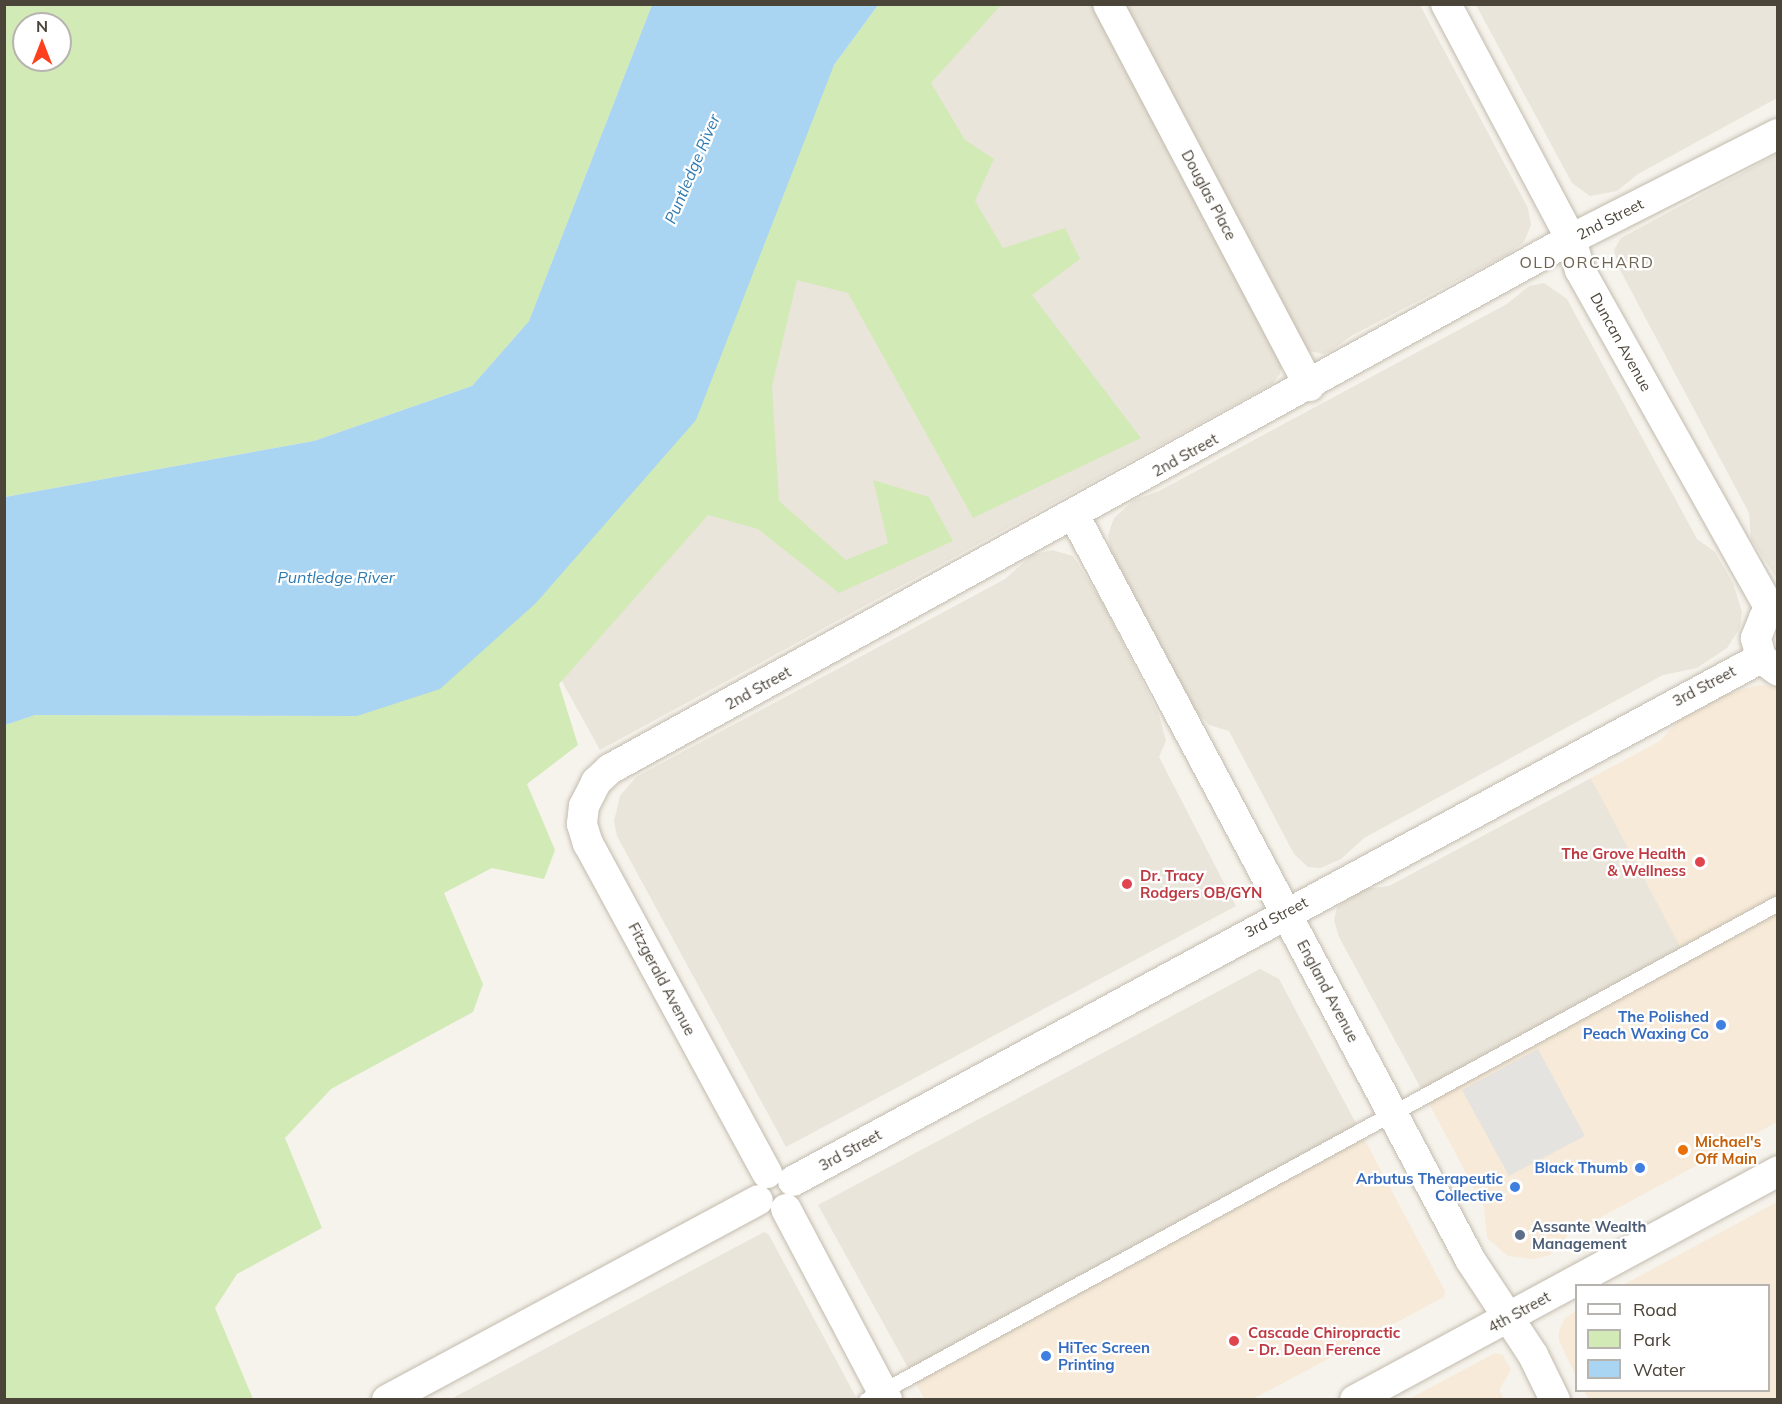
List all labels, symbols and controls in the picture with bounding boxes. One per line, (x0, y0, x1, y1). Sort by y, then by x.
north arrow (12, 12, 72, 72)
text: N (36, 16, 48, 36)
water label: Puntledge River (660, 111, 724, 227)
street label: Douglas Place (1178, 147, 1240, 243)
street label: 2nd Street (1574, 195, 1646, 243)
district label: OLD ORCHARD (1519, 252, 1655, 272)
street label: Duncan Avenue (1586, 290, 1656, 394)
street label: 2nd Street (1149, 430, 1221, 480)
water label: Puntledge River (278, 567, 394, 587)
street label: 3rd Street (1669, 662, 1739, 710)
street label: 2nd Street (722, 663, 794, 713)
place label: The Grove Health & Wellness (1562, 844, 1686, 879)
marker: The Grove Health & Wellness (1691, 853, 1709, 871)
place label: Dr. Tracy Rodgers OB/GYN (1140, 866, 1262, 901)
marker: Dr. Tracy Rodgers OB/GYN (1118, 875, 1136, 893)
street label: 3rd Street (1241, 893, 1311, 941)
street label: Fitzgerald Avenue (625, 920, 699, 1038)
street label: England Avenue (1293, 937, 1363, 1045)
place label: The Polished Peach Waxing Co (1583, 1007, 1709, 1042)
marker: The Polished Peach Waxing Co (1714, 1018, 1728, 1032)
street label: 3rd Street (816, 1125, 884, 1175)
place label: Michael's Off Main (1695, 1132, 1761, 1167)
marker: Michael's Off Main (1676, 1143, 1690, 1157)
place label: Black Thumb (1534, 1159, 1628, 1177)
marker: Black Thumb (1633, 1161, 1647, 1175)
place label: Arbutus Therapeutic Collective (1356, 1169, 1503, 1204)
marker: Arbutus Therapeutic Collective (1508, 1180, 1522, 1194)
place label: Assante Wealth Management (1532, 1217, 1646, 1252)
marker: Assante Wealth Management (1513, 1228, 1527, 1242)
legend (1575, 1284, 1770, 1392)
street label: 4th Street (1485, 1288, 1553, 1336)
text: Road (1633, 1298, 1677, 1321)
place label: Cascade Chiropractic - Dr. Dean Ference (1248, 1323, 1400, 1358)
text: Park (1633, 1328, 1671, 1351)
marker: Cascade Chiropractic - Dr. Dean Ference (1225, 1332, 1243, 1350)
place label: HiTec Screen Printing (1058, 1338, 1150, 1373)
marker: HiTec Screen Printing (1039, 1349, 1053, 1363)
text: Water (1633, 1358, 1685, 1381)

